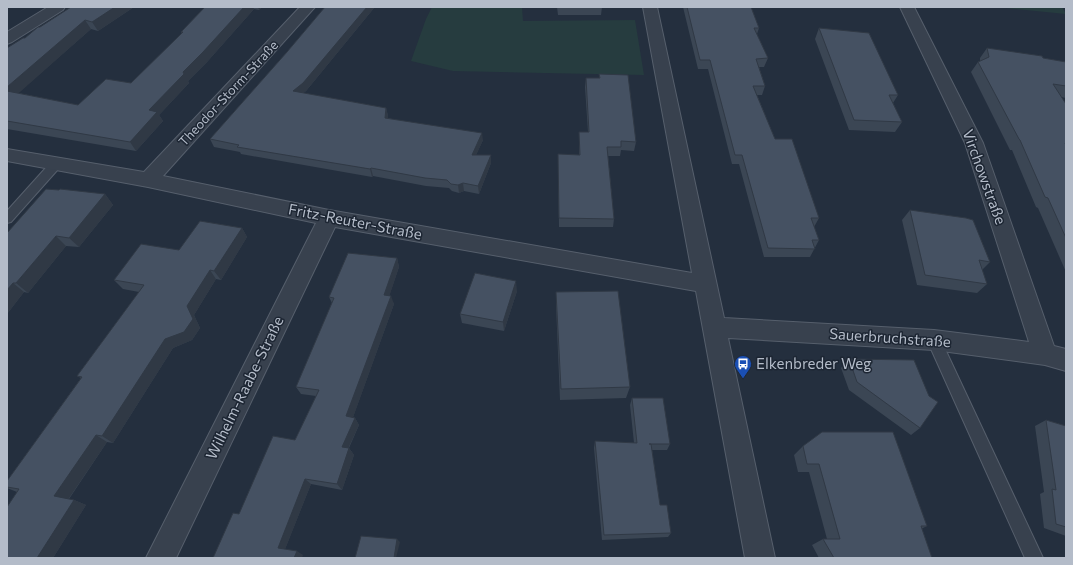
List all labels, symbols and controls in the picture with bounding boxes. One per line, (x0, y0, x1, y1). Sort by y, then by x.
street label: Theodor-Storm-Straße (175, 37, 281, 149)
street label: Virchowstraße (959, 127, 1011, 227)
street label: Fritz-Reuter-Straße (287, 199, 424, 243)
street label: Wilhelm-Raabe-Straße (202, 313, 287, 462)
street label: Sauerbruchstraße (829, 324, 952, 350)
bus stop icon: Elkenbreder Weg (733, 354, 753, 379)
place label: Elkenbreder Weg (756, 354, 871, 372)

